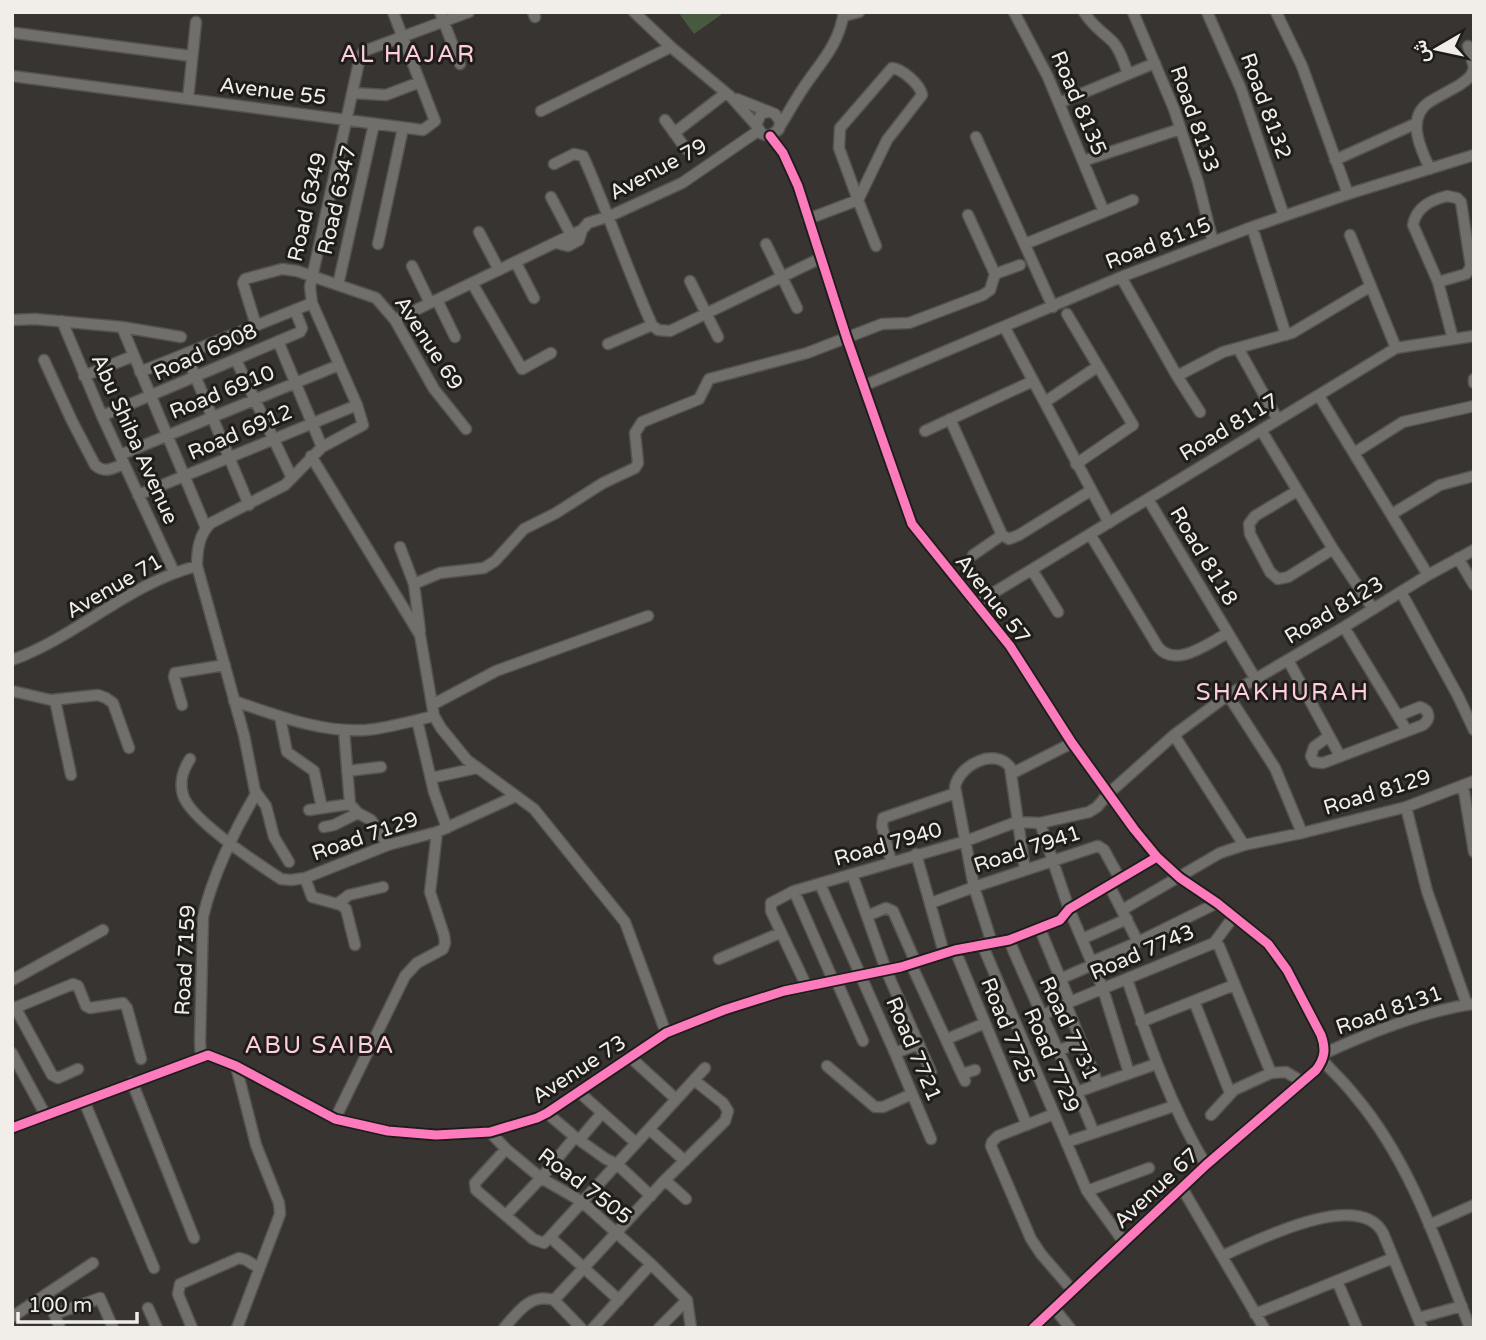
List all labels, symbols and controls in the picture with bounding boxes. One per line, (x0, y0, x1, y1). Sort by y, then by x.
north arrow (1402, 14, 1472, 84)
text: ش (1409, 38, 1434, 65)
district label: AL HAJAR (340, 40, 476, 69)
street label: Road 8135 (1045, 47, 1112, 159)
street label: Road 8132 (1235, 50, 1296, 163)
street label: Road 8133 (1165, 63, 1224, 176)
street label: Avenue 55 (218, 73, 328, 110)
street label: Avenue 79 (605, 133, 711, 206)
street label: Road 6347 (313, 143, 362, 257)
street label: Road 6349 (283, 150, 332, 264)
street label: Road 8115 (1102, 212, 1214, 275)
street label: Avenue 69 (389, 292, 468, 395)
street label: Road 6908 (149, 318, 261, 386)
street label: Abu Shiba Avenue (86, 350, 183, 528)
street label: Road 6910 (166, 360, 278, 425)
street label: Road 8117 (1175, 388, 1283, 467)
street label: Road 6912 (184, 399, 296, 466)
street label: Road 8118 (1164, 502, 1243, 610)
street label: Avenue 71 (62, 549, 167, 624)
street label: Avenue 57 (950, 549, 1035, 649)
street label: Road 8123 (1280, 571, 1388, 650)
district label: SHAKHURAH (1196, 678, 1370, 707)
street label: Road 8129 (1320, 764, 1434, 821)
street label: Road 7129 (309, 807, 422, 866)
street label: Road 7940 (831, 817, 945, 872)
street label: Road 7941 (971, 820, 1084, 879)
street label: Road 7159 (170, 904, 201, 1016)
street label: Road 7743 (1086, 919, 1198, 986)
street label: Road 7731 (1034, 973, 1103, 1084)
street label: Road 7725 (975, 974, 1040, 1086)
street label: Road 8131 (1333, 981, 1446, 1040)
street label: Road 7721 (880, 993, 947, 1105)
street label: Road 7729 (1018, 1004, 1085, 1116)
street label: Avenue 73 (528, 1030, 631, 1109)
district label: ABU SAIBA (244, 1031, 396, 1060)
street label: Road 7505 (533, 1143, 637, 1230)
street label: Avenue 67 (1109, 1143, 1204, 1234)
scale bar (18, 1280, 136, 1324)
text: 100 m (28, 1293, 92, 1318)

